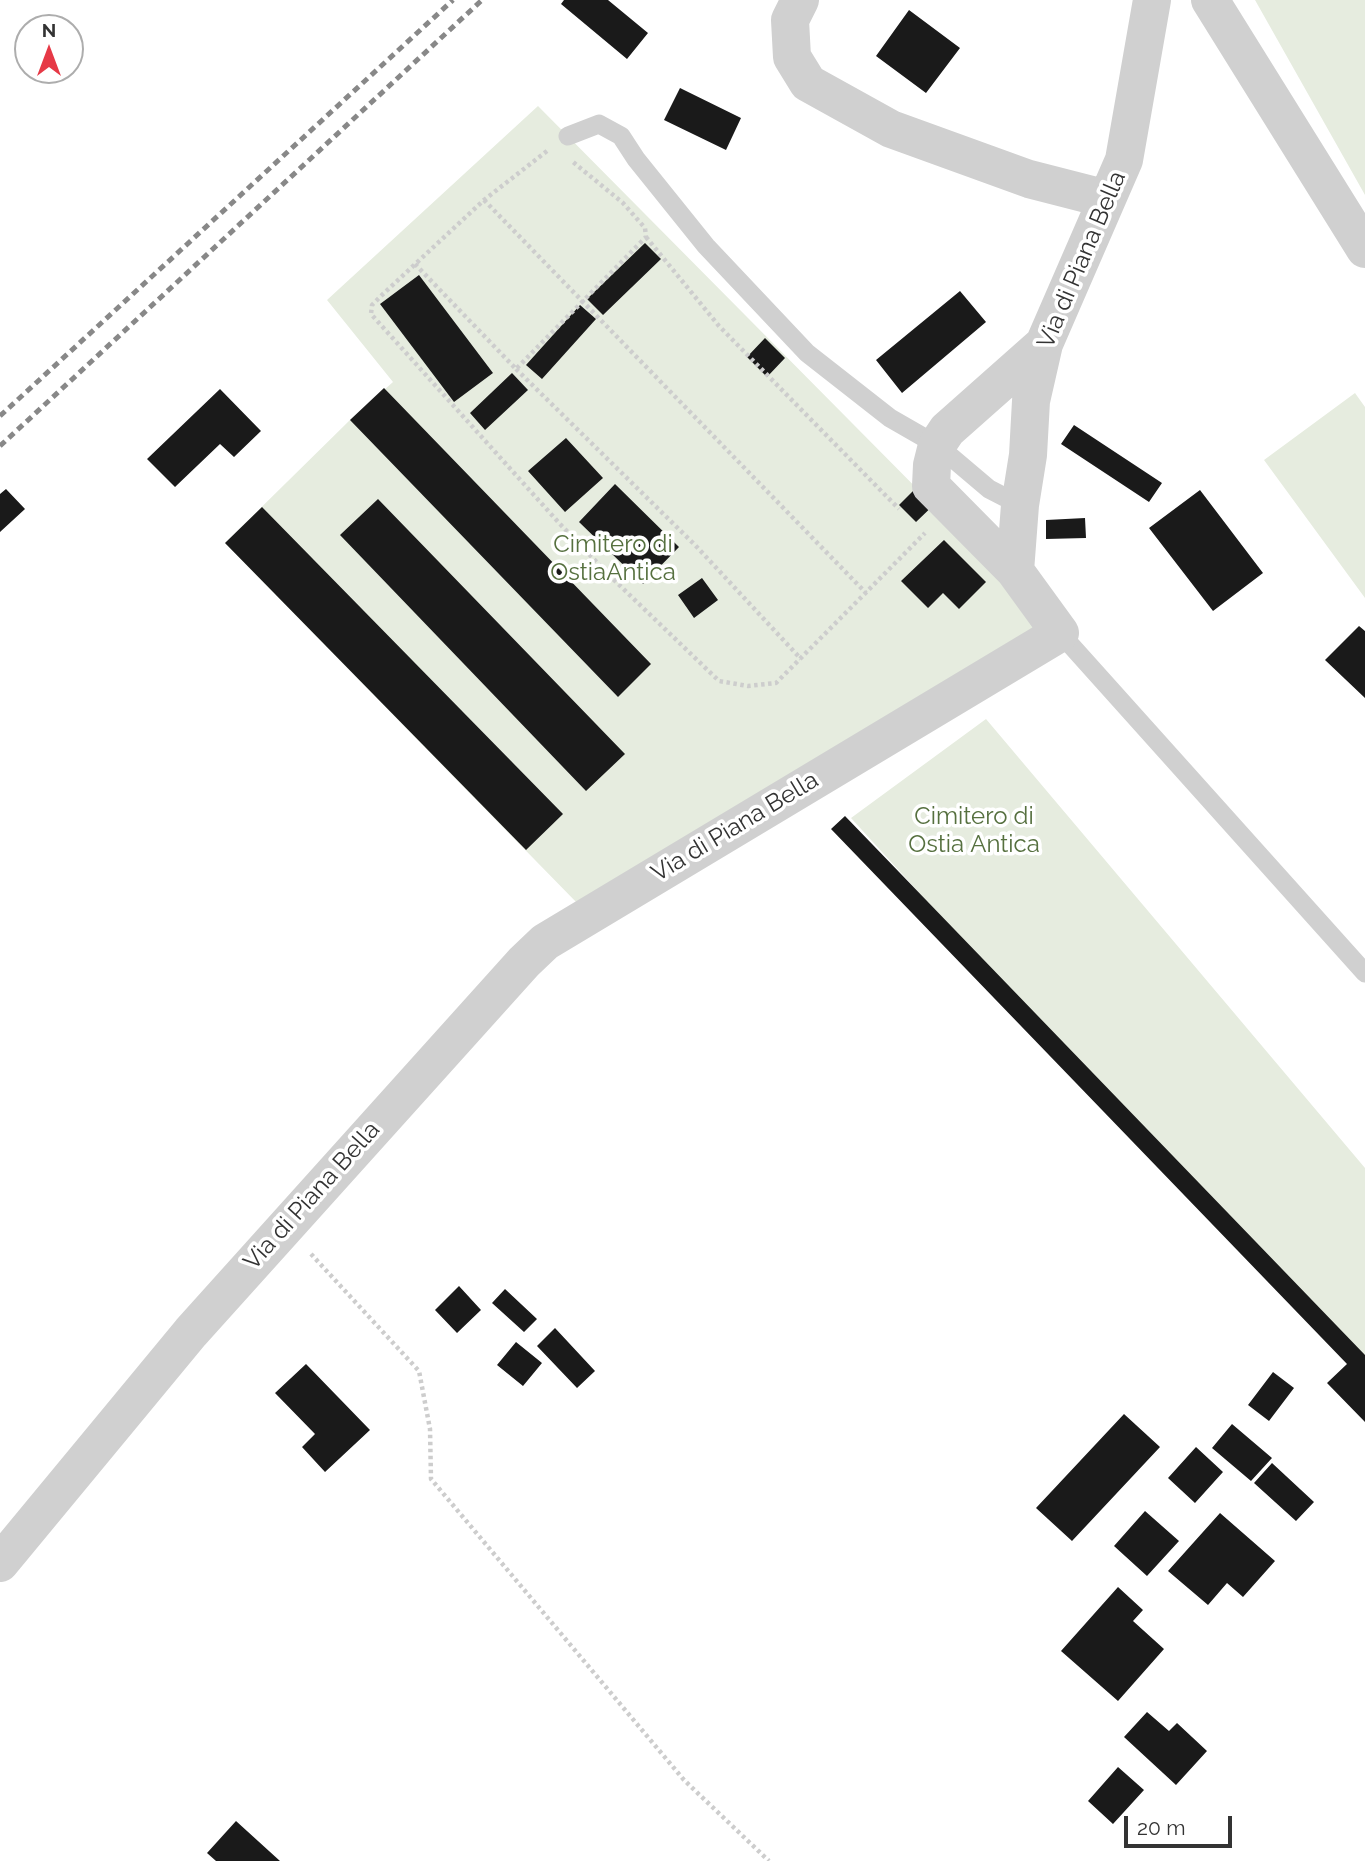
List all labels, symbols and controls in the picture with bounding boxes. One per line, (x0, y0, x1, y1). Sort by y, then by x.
north arrow (14, 14, 84, 84)
text: N (42, 19, 56, 41)
street label: Via di Piana Bella (1032, 167, 1132, 353)
park label: Cimitero di OstiaAntica (550, 531, 676, 587)
street label: Via di Piana Bella (646, 766, 824, 888)
park label: Cimitero di Ostia Antica (908, 803, 1040, 859)
street label: Via di Piana Bella (238, 1116, 386, 1276)
scale bar (1127, 1801, 1236, 1845)
text: 20 m (1137, 1815, 1185, 1840)

